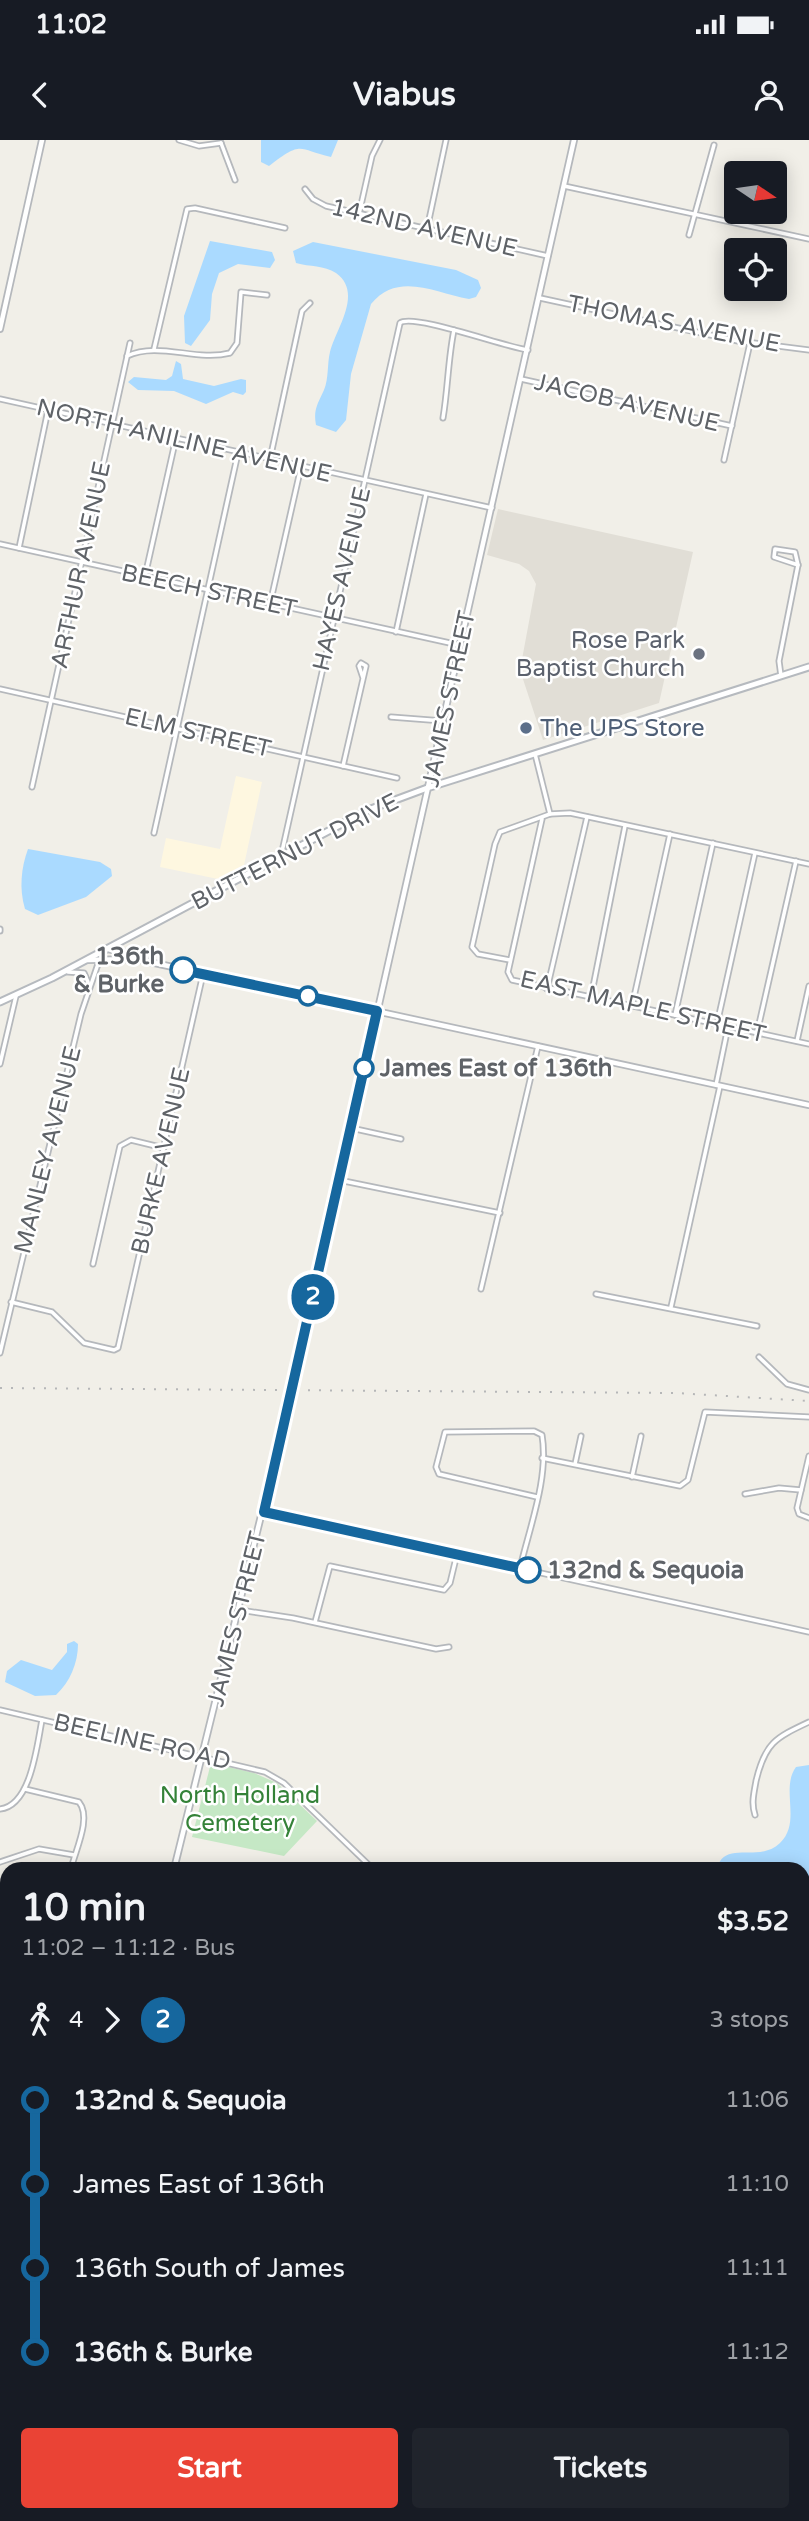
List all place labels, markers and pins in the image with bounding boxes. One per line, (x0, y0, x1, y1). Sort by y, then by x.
place label: Rose Park Baptist Church (516, 626, 685, 683)
marker: Rose Park Baptist Church (691, 646, 707, 662)
place label: The UPS Store (540, 714, 705, 743)
marker: The UPS Store (518, 720, 534, 736)
place label: 136th & Burke (73, 942, 164, 999)
marker: 136th & Burke (170, 957, 196, 983)
unlabelled marker (298, 986, 318, 1006)
place label: James East of 136th (379, 1054, 612, 1083)
marker: James East of 136th (354, 1058, 374, 1078)
place label: 132nd & Sequoia (547, 1556, 744, 1585)
marker: 132nd & Sequoia (515, 1557, 541, 1583)

